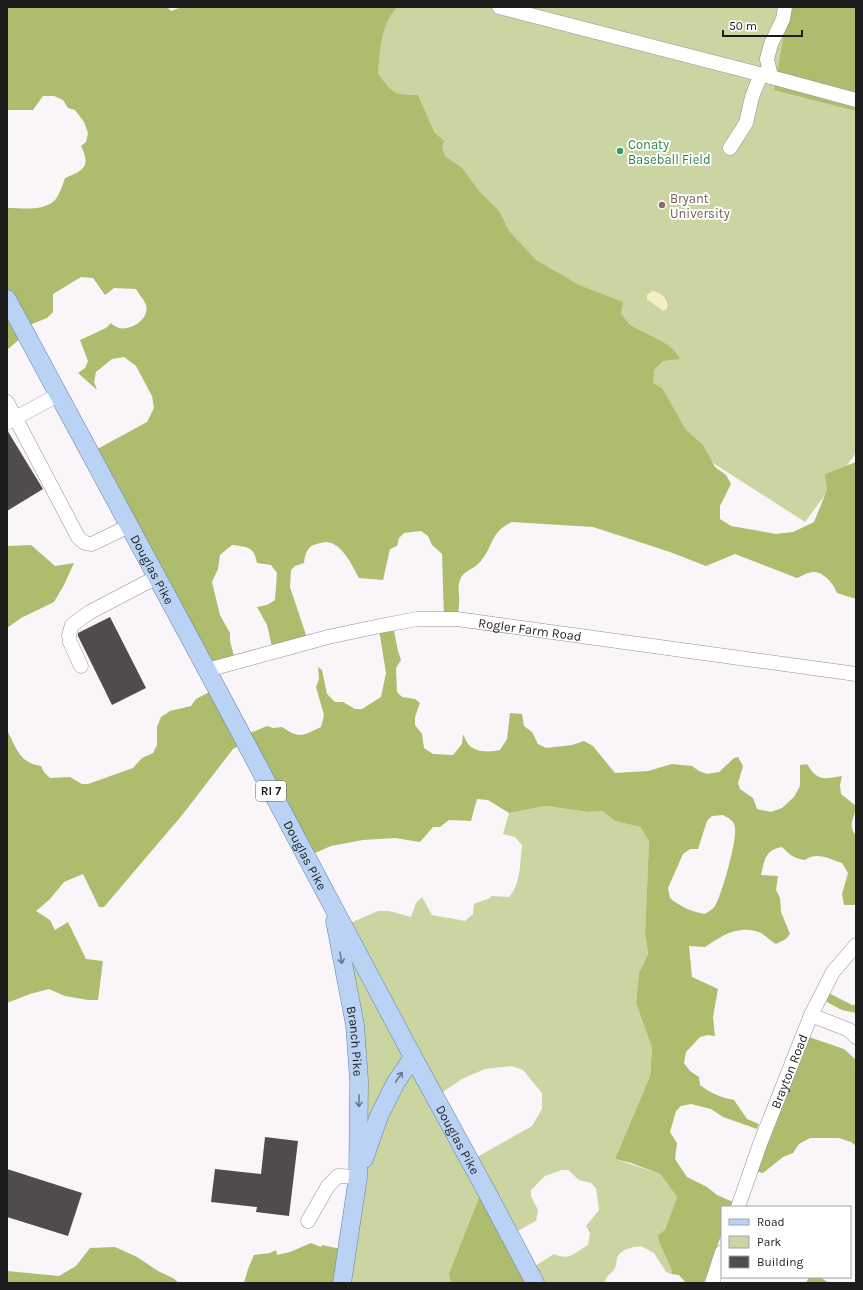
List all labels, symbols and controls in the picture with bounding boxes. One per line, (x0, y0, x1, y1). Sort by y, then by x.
scale bar (723, 12, 802, 38)
text: 50 m (729, 19, 757, 33)
place label: Conaty Baseball Field (628, 137, 711, 167)
marker: Conaty Baseball Field (615, 146, 625, 156)
place label: Bryant University (670, 191, 730, 221)
marker: Bryant University (657, 200, 667, 210)
street label: Douglas Pike (127, 532, 177, 607)
street label: Rogler Farm Road (477, 615, 583, 644)
road number: RI 7 (256, 781, 286, 801)
street label: Douglas Pike (280, 818, 330, 893)
one-way arrow (337, 952, 345, 965)
street label: Branch Pike (344, 1005, 366, 1077)
street label: Brayton Road (768, 1032, 811, 1111)
one-way arrow (395, 1072, 403, 1083)
one-way arrow (355, 1094, 363, 1107)
street label: Douglas Pike (433, 1103, 483, 1177)
legend (721, 1206, 851, 1278)
text: Road (757, 1215, 785, 1229)
text: Park (757, 1235, 782, 1249)
text: Building (757, 1255, 804, 1269)

